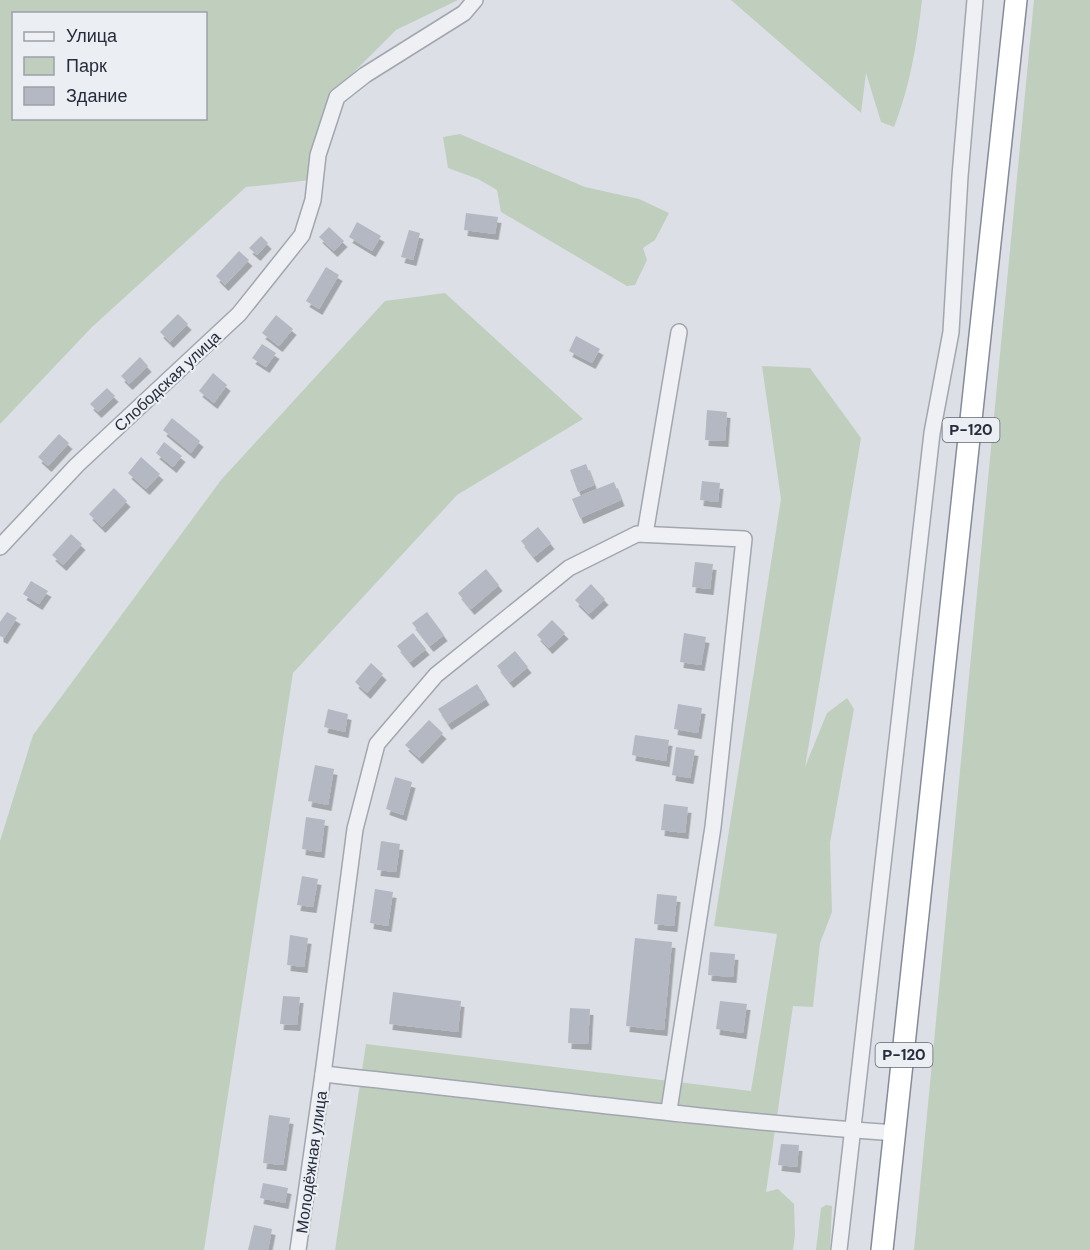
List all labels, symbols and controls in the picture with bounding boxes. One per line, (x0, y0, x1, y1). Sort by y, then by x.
legend (12, 12, 207, 120)
text: Улица (66, 24, 118, 48)
text: Парк (66, 54, 107, 78)
text: Здание (66, 84, 127, 108)
street label: Слободская улица (110, 327, 225, 436)
road number: Р-120 (942, 418, 1000, 442)
road number: Р-120 (876, 1043, 932, 1067)
street label: Молодёжная улица (291, 1089, 332, 1235)

